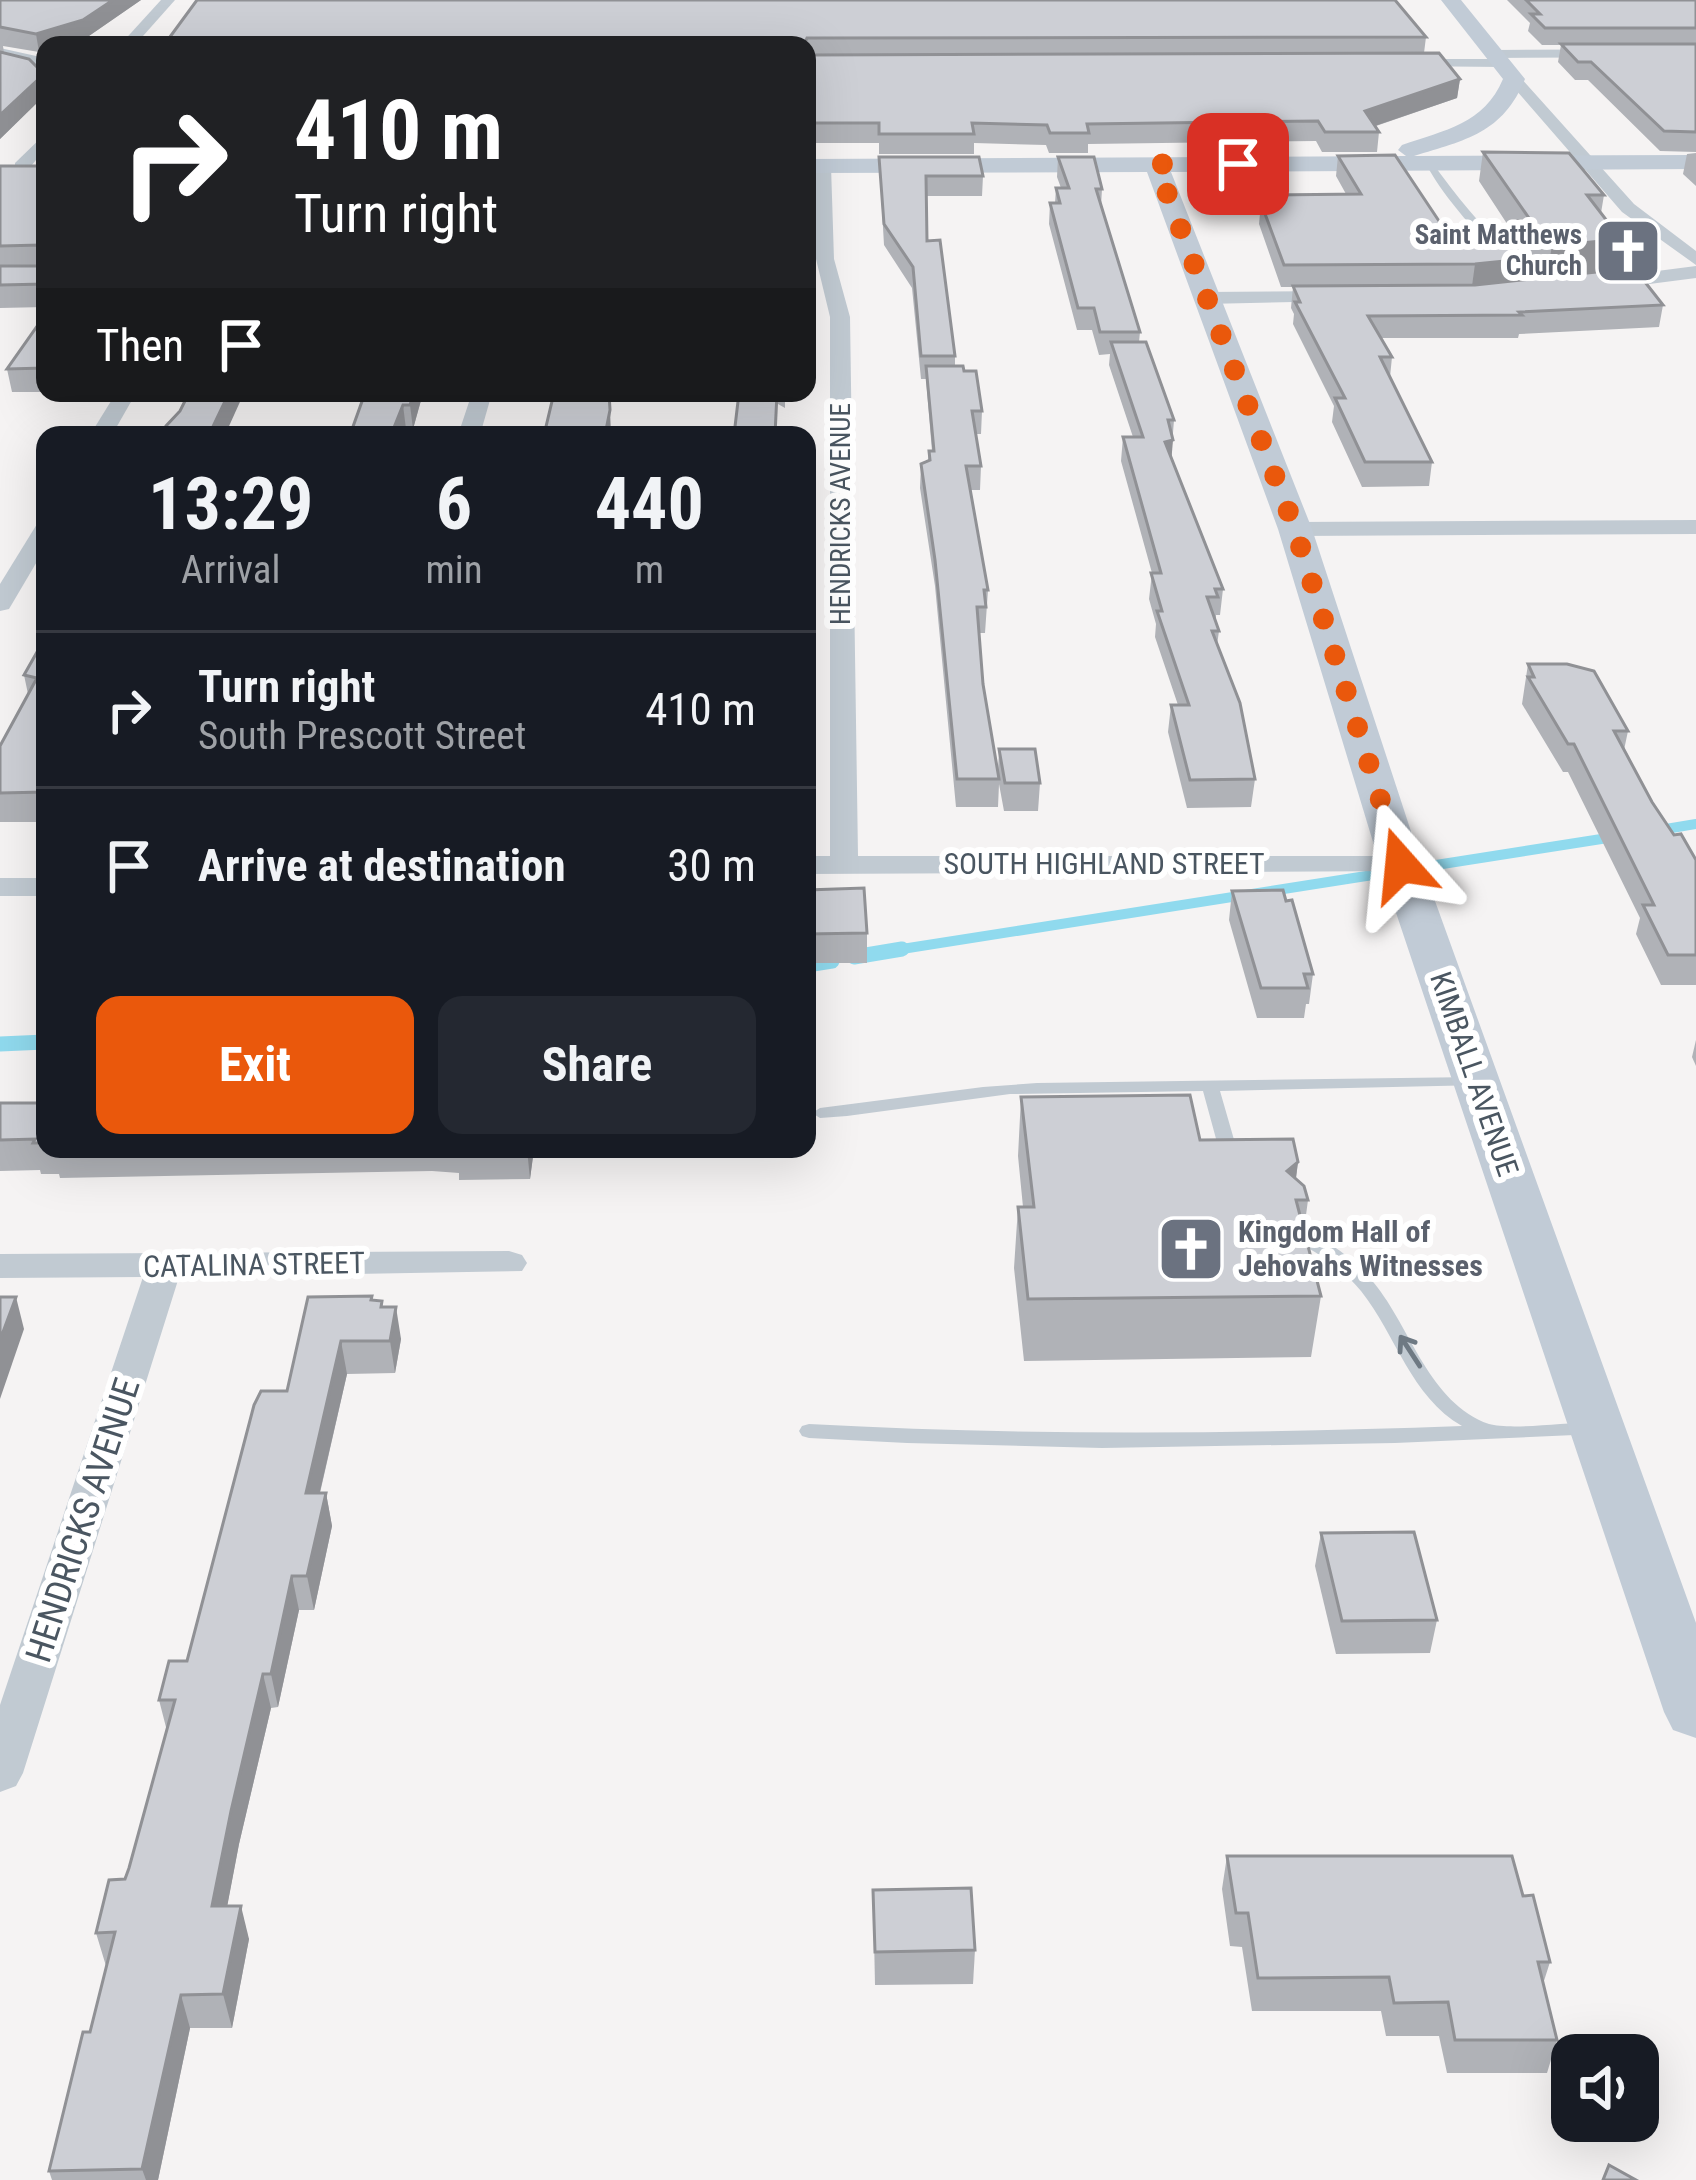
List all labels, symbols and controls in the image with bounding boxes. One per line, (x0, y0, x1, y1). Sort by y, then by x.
text: 410 m (294, 81, 503, 180)
icon: right (96, 84, 252, 240)
pin (1187, 113, 1289, 215)
icon: arrive (1205, 131, 1271, 197)
text: Turn right (294, 182, 498, 245)
church icon: Saint Matthews Church (1593, 216, 1663, 286)
place label: Saint Matthews Church (1415, 219, 1582, 282)
icon: arrive (208, 312, 274, 378)
text: Then (96, 319, 184, 372)
street label: HENDRICKS AVENUE (825, 403, 857, 625)
text: 13:29 (148, 462, 313, 547)
text: 6 (436, 462, 472, 547)
text: 440 (595, 462, 704, 547)
text: Arrival (181, 547, 280, 593)
text: min (425, 547, 483, 593)
text: m (635, 547, 664, 593)
text: Turn right (198, 660, 375, 713)
icon: right (96, 677, 162, 743)
text: 410 m (645, 683, 756, 736)
text: South Prescott Street (198, 713, 526, 759)
position arrow (1338, 802, 1464, 928)
icon: arrive (96, 833, 162, 899)
text: Arrive at destination (198, 839, 566, 892)
text: 30 m (667, 839, 756, 892)
street label: SOUTH HIGHLAND STREET (943, 846, 1265, 881)
street label: KIMBALL AVENUE (1423, 967, 1526, 1181)
button: Exit (96, 996, 414, 1134)
button: Share (438, 996, 756, 1134)
church icon: Kingdom Hall of Jehovahs Witnesses (1156, 1214, 1226, 1284)
place label: Kingdom Hall of Jehovahs Witnesses (1238, 1214, 1483, 1283)
street label: CATALINA STREET (143, 1245, 365, 1284)
one-way arrow (1398, 1334, 1423, 1368)
street label: HENDRICKS AVENUE (17, 1373, 149, 1667)
map controls (1551, 2034, 1659, 2142)
button: sound (1551, 2034, 1659, 2142)

